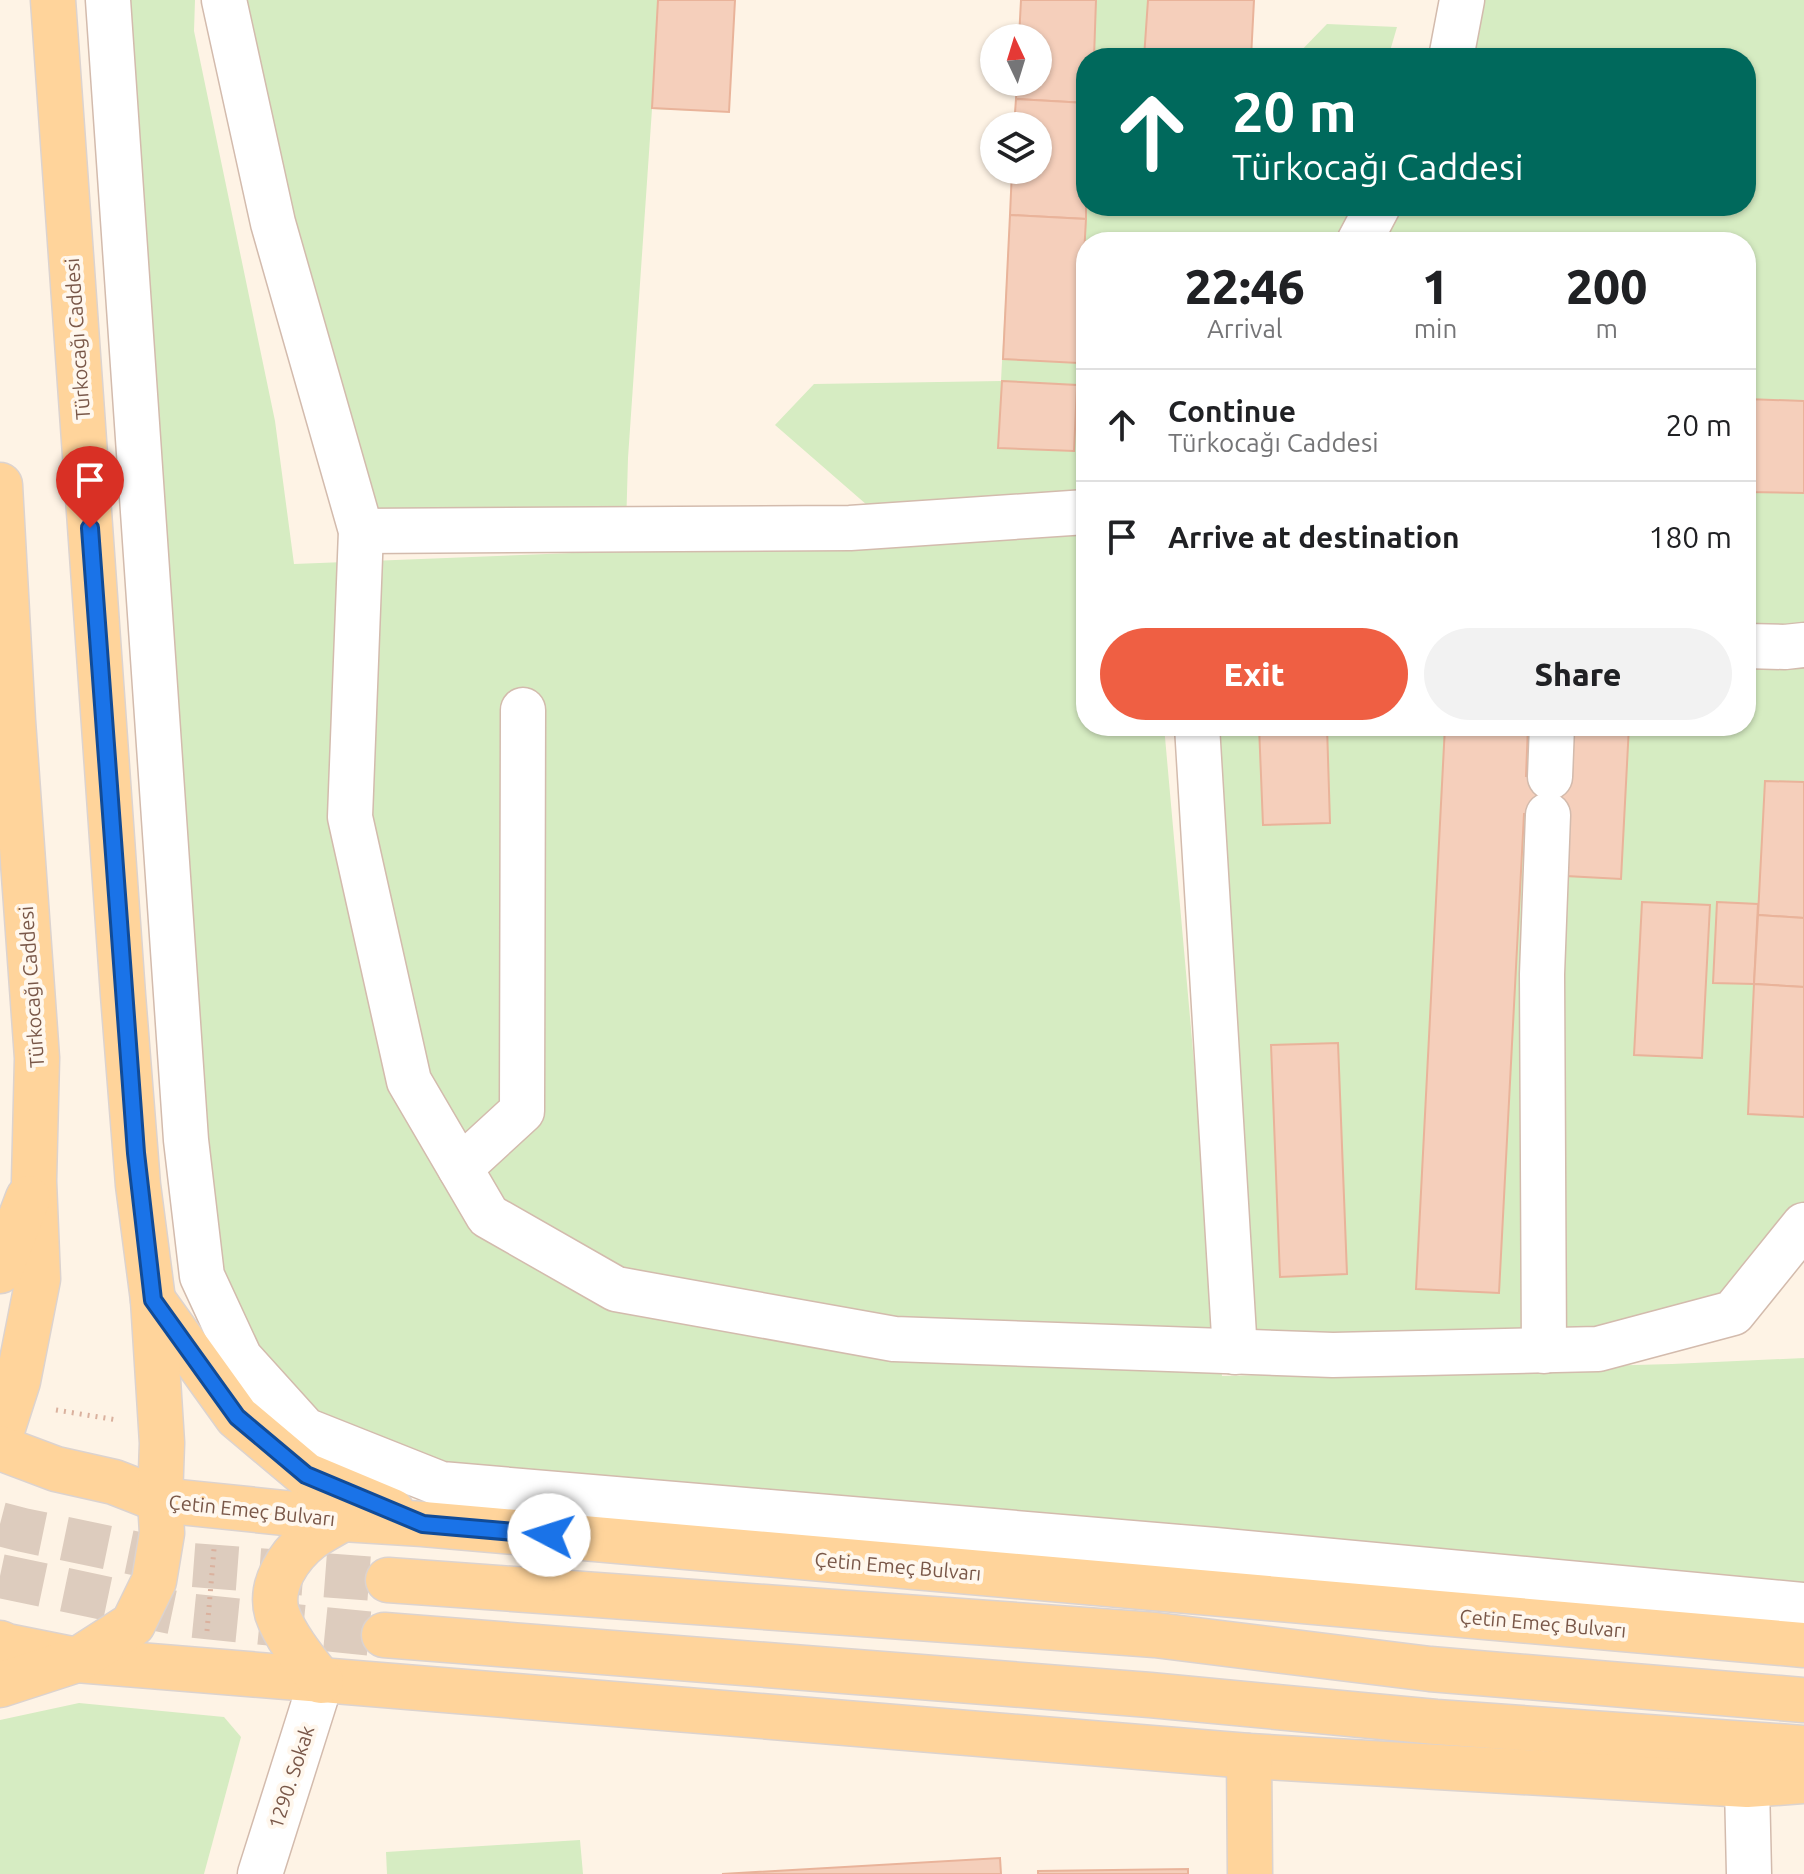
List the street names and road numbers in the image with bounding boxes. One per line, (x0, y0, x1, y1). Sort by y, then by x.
street label: Türkocağı Caddesi (60, 257, 94, 421)
street label: Türkocağı Caddesi (14, 905, 48, 1069)
street label: Çetin Emeç Bulvarı (168, 1490, 336, 1530)
street label: Çetin Emeç Bulvarı (814, 1547, 982, 1585)
street label: Çetin Emeç Bulvarı (1459, 1604, 1627, 1642)
street label: 1290. Sokak (263, 1722, 319, 1832)

